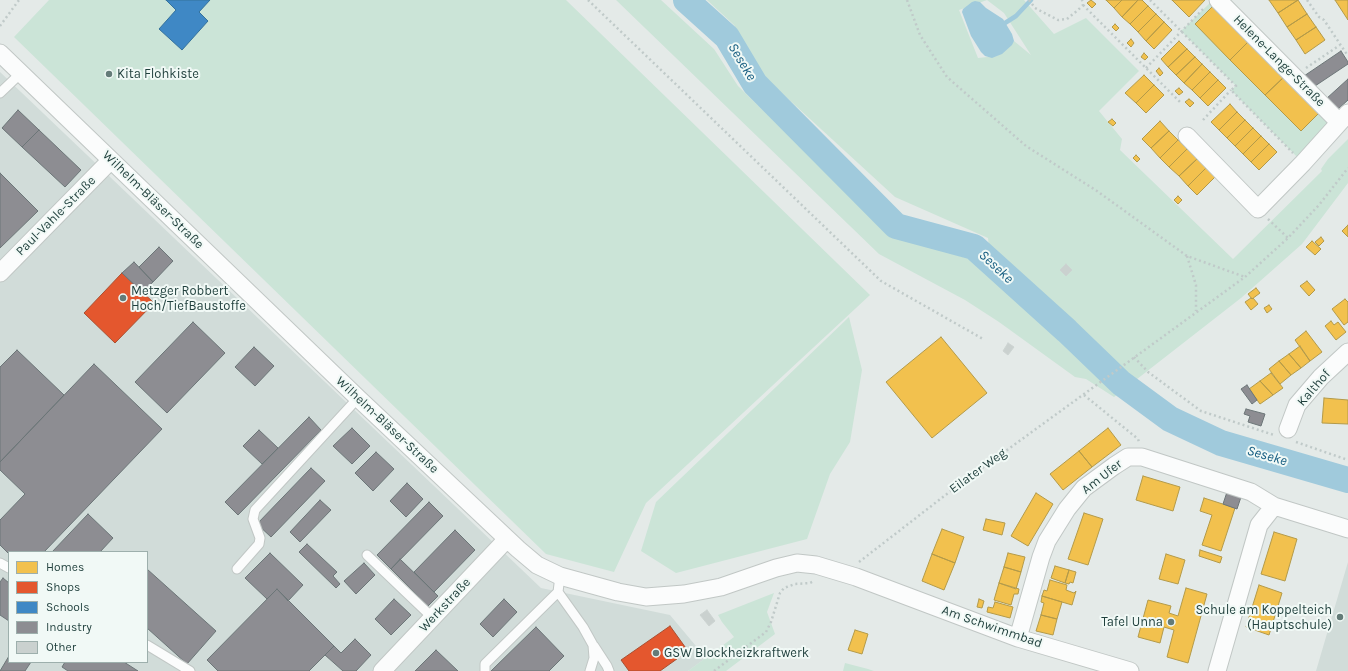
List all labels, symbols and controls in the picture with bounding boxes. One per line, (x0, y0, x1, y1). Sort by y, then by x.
street label: Helene-Lange-Straße (1230, 12, 1328, 110)
water label: Seseke (724, 40, 760, 84)
place label: Kita Flohkiste (117, 66, 199, 82)
marker: Kita Flohkiste (104, 69, 114, 79)
street label: Wilhelm-Bläser-Straße (99, 148, 207, 252)
street label: Paul-Vahle-Straße (13, 173, 99, 259)
water label: Seseke (975, 247, 1017, 287)
place label: Metzger Robbert Hoch/TiefBaustoffe (131, 283, 246, 314)
marker: Metzger Robbert Hoch/TiefBaustoffe (118, 293, 128, 303)
street label: Kalthof (1294, 367, 1334, 409)
street label: Wilhelm-Bläser-Straße (332, 373, 442, 477)
water label: Seseke (1245, 442, 1289, 470)
street label: Eilater Weg (946, 445, 1010, 497)
street label: Am Ufer (1079, 456, 1125, 498)
legend (8, 551, 148, 663)
text: Homes (46, 560, 84, 574)
street label: Werkstraße (416, 575, 474, 635)
text: Shops (46, 580, 80, 594)
text: Schools (46, 600, 89, 614)
street label: Am Schwimmbad (940, 602, 1044, 652)
place label: Schule am Koppelteich (Hauptschule) (1195, 602, 1332, 633)
marker: Schule am Koppelteich (Hauptschule) (1335, 612, 1345, 622)
place label: Tafel Unna (1101, 614, 1163, 630)
marker: Tafel Unna (1166, 617, 1176, 627)
text: Industry (46, 620, 92, 634)
text: Other (46, 640, 76, 654)
place label: GSW Blockheizkraftwerk (664, 645, 809, 661)
marker: GSW Blockheizkraftwerk (651, 648, 661, 658)

